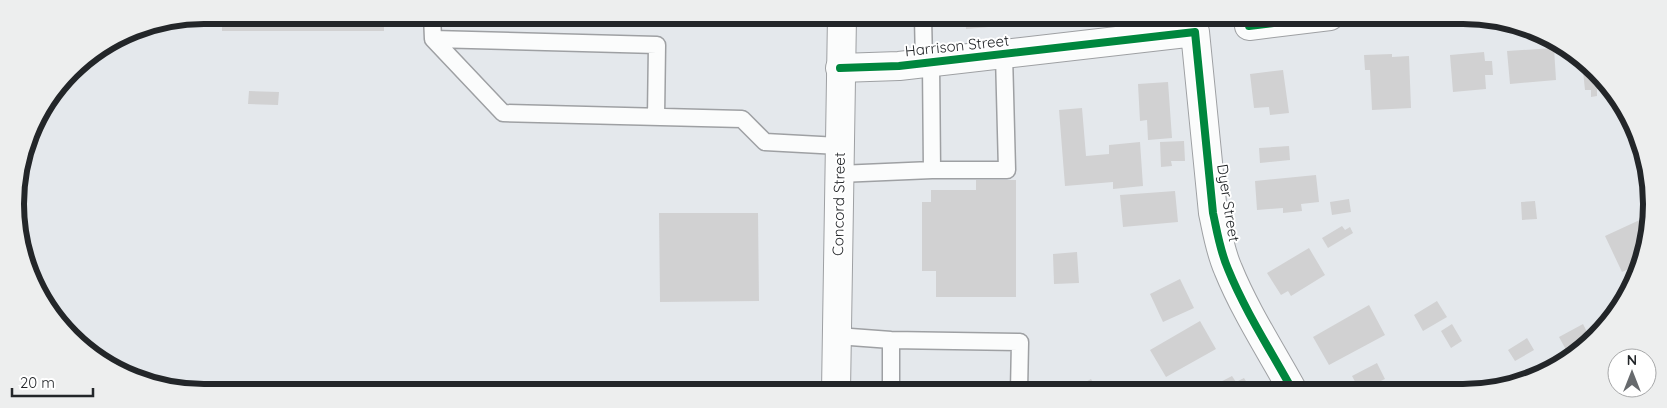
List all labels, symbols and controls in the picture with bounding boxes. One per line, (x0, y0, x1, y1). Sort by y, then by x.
street label: Harrison Street (904, 31, 1010, 60)
street label: Concord Street (828, 152, 849, 256)
street label: Dyer Street (1213, 163, 1244, 243)
north arrow (1607, 348, 1657, 398)
text: N (1627, 351, 1637, 369)
scale bar (12, 366, 94, 398)
text: 20 m (20, 373, 55, 392)

